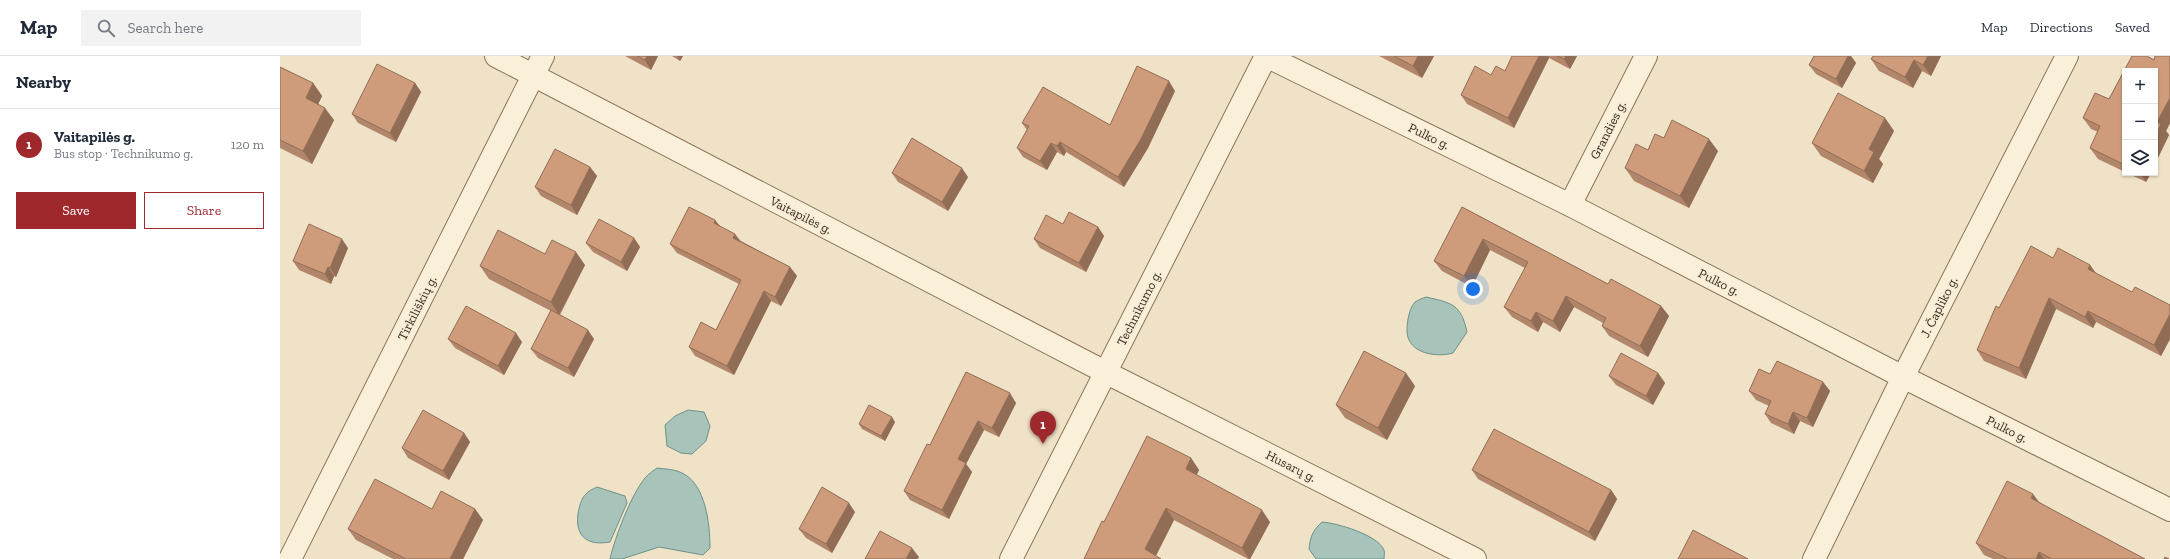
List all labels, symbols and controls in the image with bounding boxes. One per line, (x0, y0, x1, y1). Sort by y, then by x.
search box (81, 10, 361, 46)
text: Map (20, 16, 57, 39)
icon: search (95, 17, 117, 39)
text: Search here (127, 19, 203, 37)
text: Map (1981, 19, 2008, 36)
text: Directions (2030, 19, 2093, 36)
text: Saved (2115, 19, 2150, 36)
map controls (2122, 68, 2158, 176)
button: + (2122, 68, 2158, 104)
text: Nearby (16, 72, 71, 92)
street label: Grandies g. (1587, 98, 1629, 162)
button: − (2122, 104, 2158, 140)
street label: Pulko g. (1406, 120, 1452, 152)
text: Vaitapilės g. (54, 128, 135, 146)
text: 1 (26, 137, 32, 152)
text: 120 m (231, 137, 264, 152)
button: layers (2122, 140, 2158, 176)
text: Bus stop · Technikumo g. (54, 146, 193, 161)
button: Save (16, 192, 136, 229)
button: Share (144, 192, 264, 229)
street label: Vaitapilės g. (767, 193, 834, 237)
street label: Pulko g. (1696, 265, 1742, 299)
street label: Technikumo g. (1114, 268, 1164, 348)
street label: Tirkiliškių g. (394, 273, 440, 343)
street label: J. Čapliko g. (1917, 274, 1961, 340)
your location (1463, 279, 1483, 299)
pin: 1 (1030, 411, 1056, 444)
street label: Pulko g. (1984, 412, 2030, 446)
street label: Husarų g. (1263, 447, 1319, 485)

